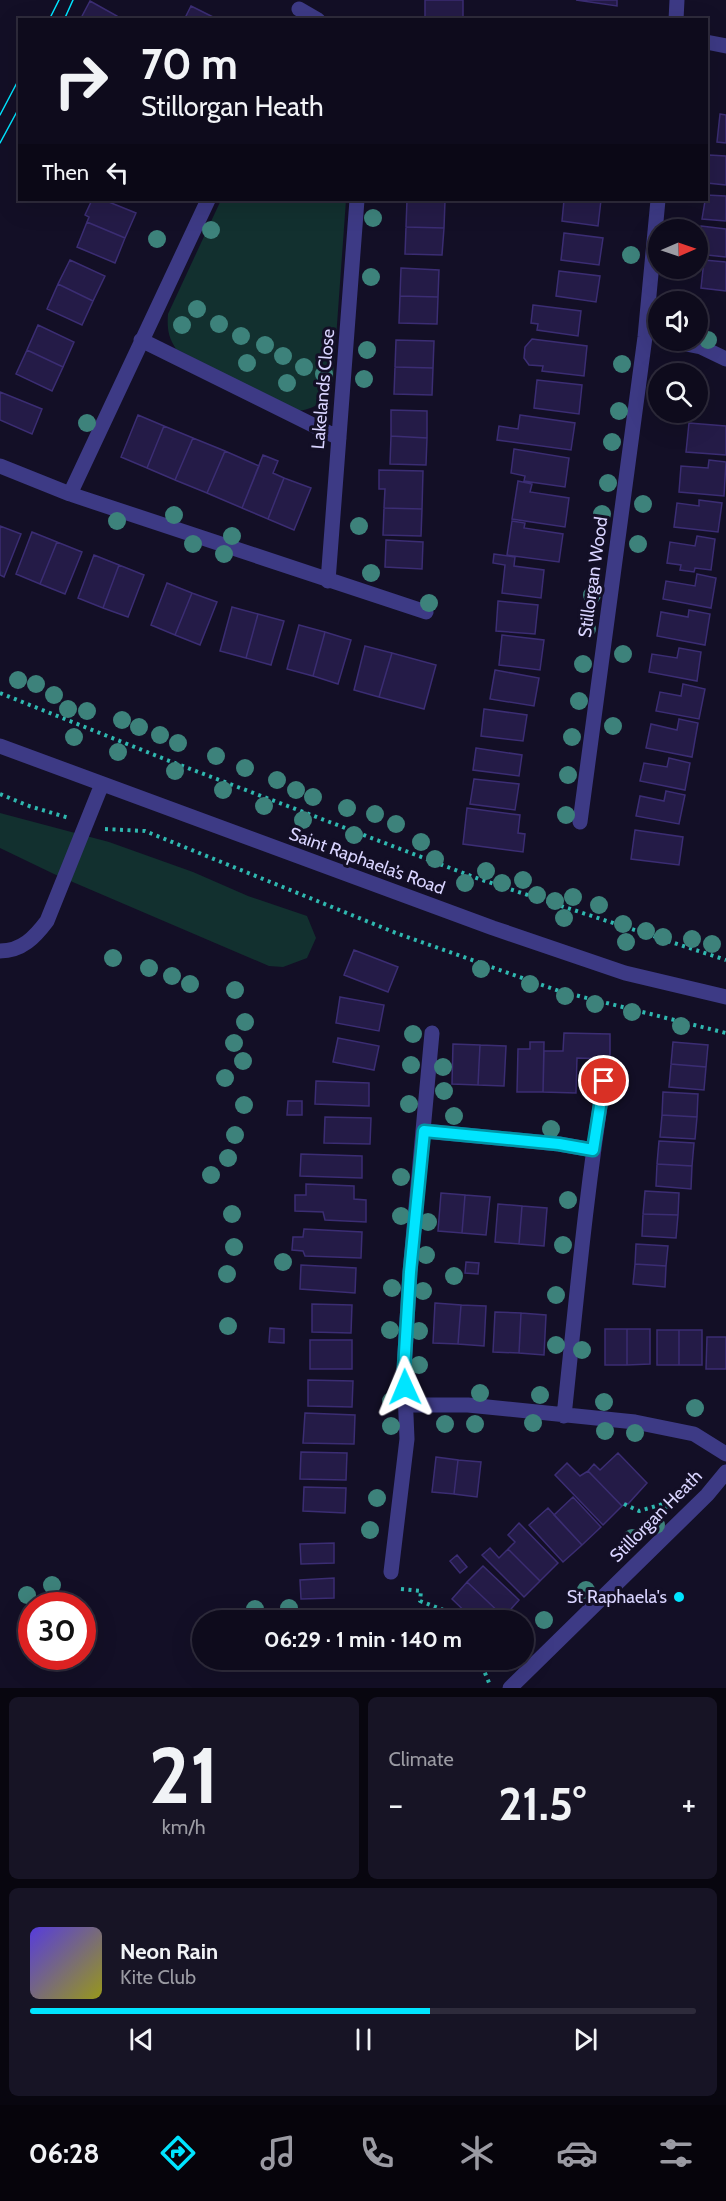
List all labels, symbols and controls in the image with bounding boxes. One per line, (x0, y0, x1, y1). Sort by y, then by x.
text: 70 m (141, 38, 238, 90)
icon: right (42, 42, 120, 120)
text: Stillorgan Heath (141, 90, 324, 123)
icon: left (101, 156, 134, 189)
text: Then (42, 159, 89, 186)
north arrow (648, 219, 708, 279)
map controls (648, 219, 708, 423)
button: sound (648, 291, 708, 351)
street label: Lakelands Close (307, 328, 339, 450)
button: search (648, 363, 708, 423)
street label: Stillorgan Wood (574, 515, 612, 639)
street label: Saint Raphaela’s Road (286, 823, 448, 899)
pin (578, 1055, 629, 1106)
icon: arrive (587, 1064, 620, 1097)
position arrow (373, 1355, 437, 1419)
street label: Stillorgan Heath (605, 1465, 707, 1567)
place label: St Raphaela's (567, 1586, 667, 1608)
marker: St Raphaela's (672, 1590, 686, 1604)
speed limit sign: 30 (18, 1592, 96, 1670)
text: 06:29 · 1 min · 140 m (264, 1626, 462, 1653)
text: 21 (149, 1728, 219, 1823)
text: Climate (389, 1747, 454, 1771)
text: 21.5° (498, 1777, 586, 1831)
text: − (389, 1784, 403, 1824)
text: + (681, 1784, 696, 1824)
text: km/h (162, 1815, 206, 1839)
text: Neon Rain (120, 1938, 218, 1965)
text: Kite Club (120, 1965, 196, 1989)
icon: previous (125, 2023, 158, 2056)
icon: pause (347, 2023, 380, 2056)
icon: next (569, 2023, 602, 2056)
icon: directions (157, 2132, 199, 2174)
icon: music (257, 2132, 299, 2174)
icon: phone (356, 2132, 398, 2174)
icon: climate (456, 2132, 498, 2174)
icon: car (556, 2132, 598, 2174)
icon: filters (655, 2132, 697, 2174)
text: 06:28 (29, 2137, 100, 2170)

